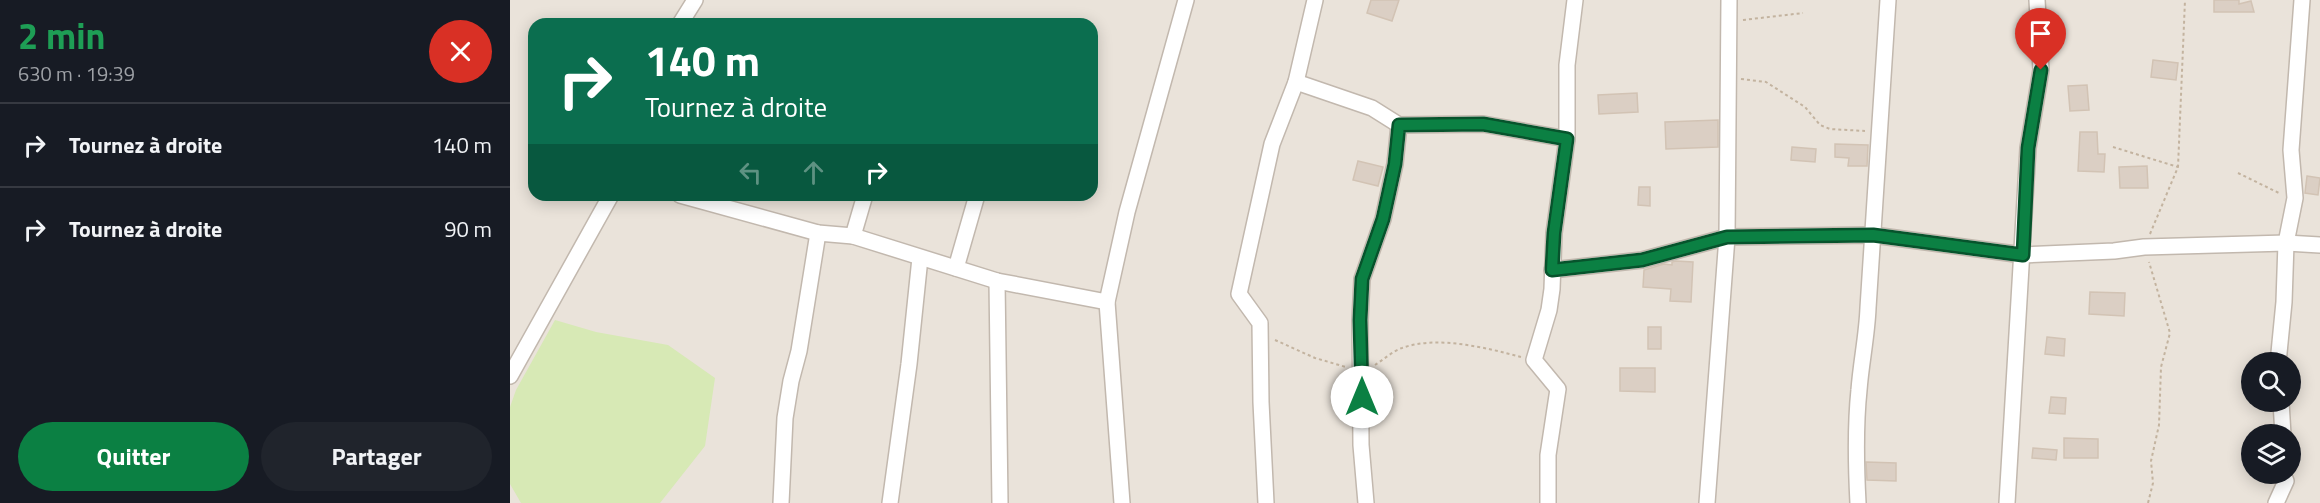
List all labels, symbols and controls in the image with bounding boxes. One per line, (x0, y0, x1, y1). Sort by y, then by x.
text: 2 min (18, 8, 105, 63)
pin (2015, 8, 2066, 70)
icon: arrive (2024, 17, 2057, 50)
button: close (429, 20, 492, 83)
text: 140 m (645, 28, 760, 92)
icon: right (546, 42, 624, 120)
text: 630 m · 19:39 (18, 58, 135, 89)
text: Tournez à droite (645, 86, 827, 127)
text: Tournez à droite (69, 128, 222, 162)
text: 140 m (432, 128, 492, 162)
icon: right (18, 129, 51, 162)
icon: left (734, 156, 767, 189)
icon: ahead (797, 156, 830, 189)
icon: right (860, 156, 893, 189)
text: Tournez à droite (69, 212, 222, 246)
text: 90 m (444, 212, 492, 246)
icon: right (18, 213, 51, 246)
map controls (2241, 352, 2301, 484)
button: search (2241, 352, 2301, 412)
position arrow (1330, 365, 1394, 429)
button: Quitter (18, 422, 249, 491)
button: Partager (261, 422, 492, 491)
button: layers (2241, 424, 2301, 484)

